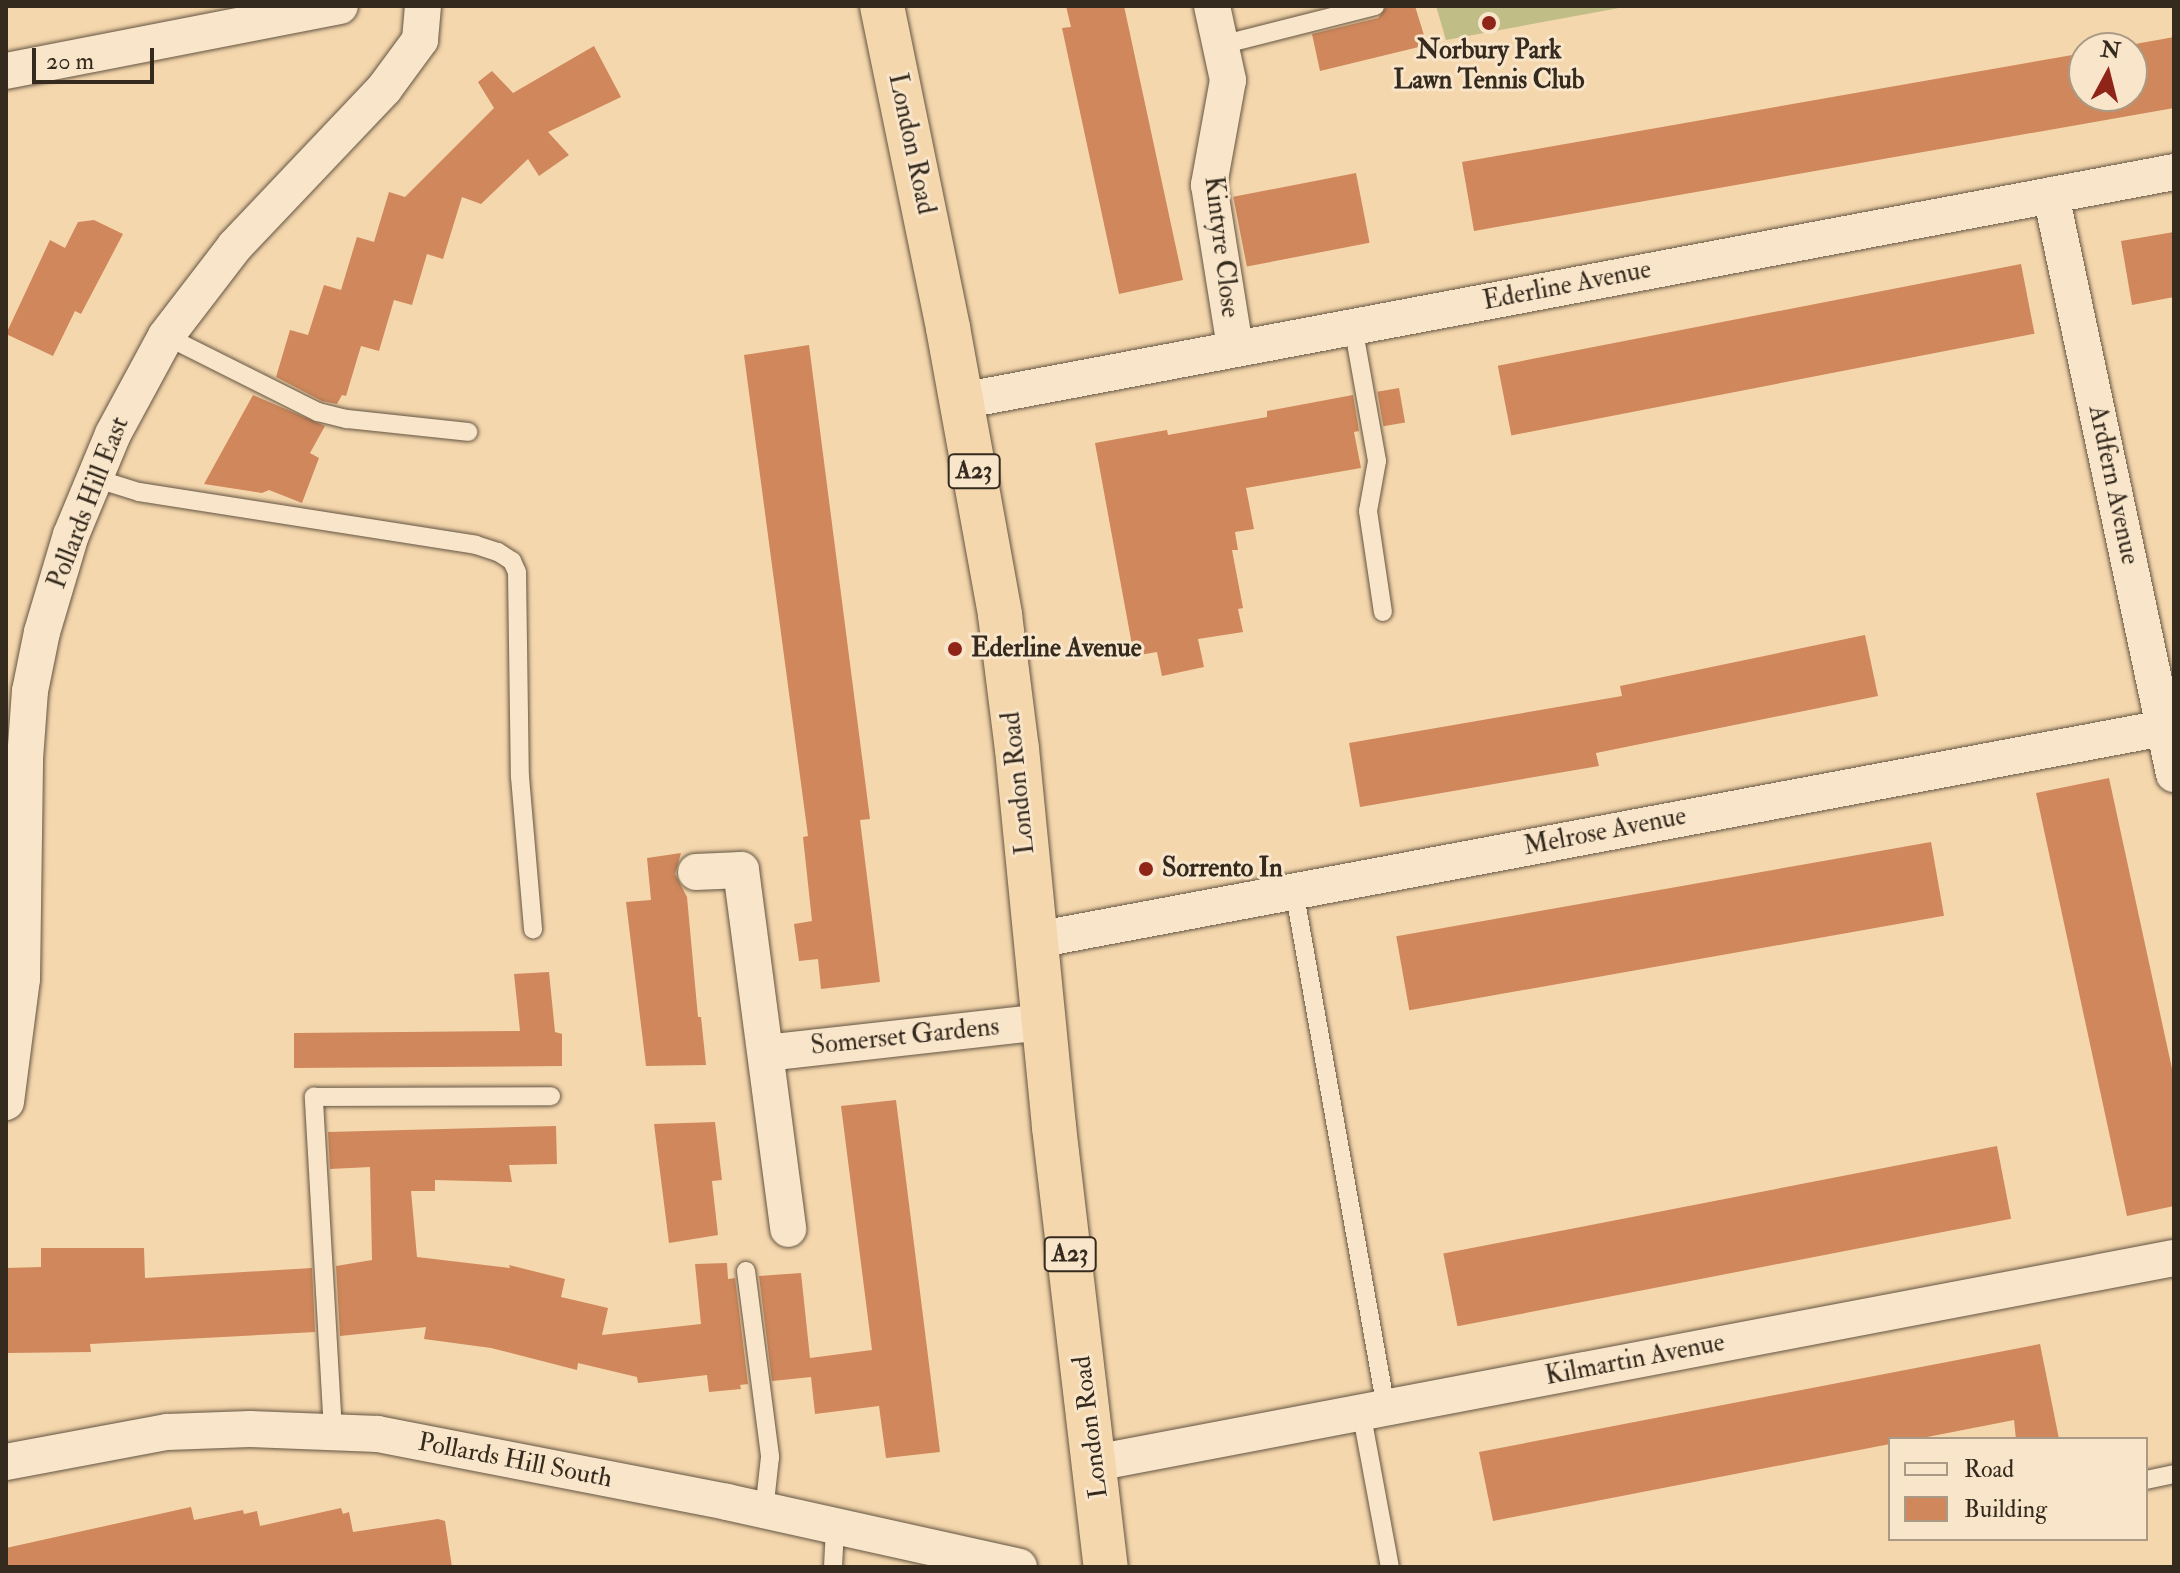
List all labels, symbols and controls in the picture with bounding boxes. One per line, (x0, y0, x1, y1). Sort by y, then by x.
marker: Norbury Park Lawn Tennis Club (1480, 14, 1498, 32)
scale bar (36, 32, 158, 82)
north arrow (2068, 32, 2148, 112)
place label: Norbury Park Lawn Tennis Club (1394, 35, 1584, 96)
text: N (2099, 35, 2122, 65)
text: 20 m (46, 46, 94, 77)
street label: London Road (881, 71, 941, 217)
street label: Kintyre Close (1197, 175, 1245, 319)
street label: Ederline Avenue (1480, 254, 1654, 318)
street label: Ardfern Avenue (2081, 403, 2145, 567)
street label: Pollards Hill East (42, 413, 136, 593)
road number: A23 (946, 451, 1002, 491)
place label: Ederline Avenue (971, 633, 1142, 665)
marker: Ederline Avenue (946, 640, 964, 658)
street label: London Road (996, 710, 1042, 856)
street label: Melrose Avenue (1521, 801, 1689, 863)
place label: Sorrento In (1162, 853, 1283, 885)
marker: Sorrento In (1137, 860, 1155, 878)
street label: Somerset Gardens (809, 1012, 1001, 1062)
road number: A23 (1042, 1234, 1098, 1274)
street label: Kilmartin Avenue (1543, 1327, 1727, 1393)
street label: London Road (1067, 1354, 1115, 1500)
street label: Pollards Hill South (415, 1427, 615, 1495)
legend (1888, 1437, 2148, 1541)
text: Road (1964, 1454, 2014, 1485)
text: Building (1964, 1494, 2047, 1525)

